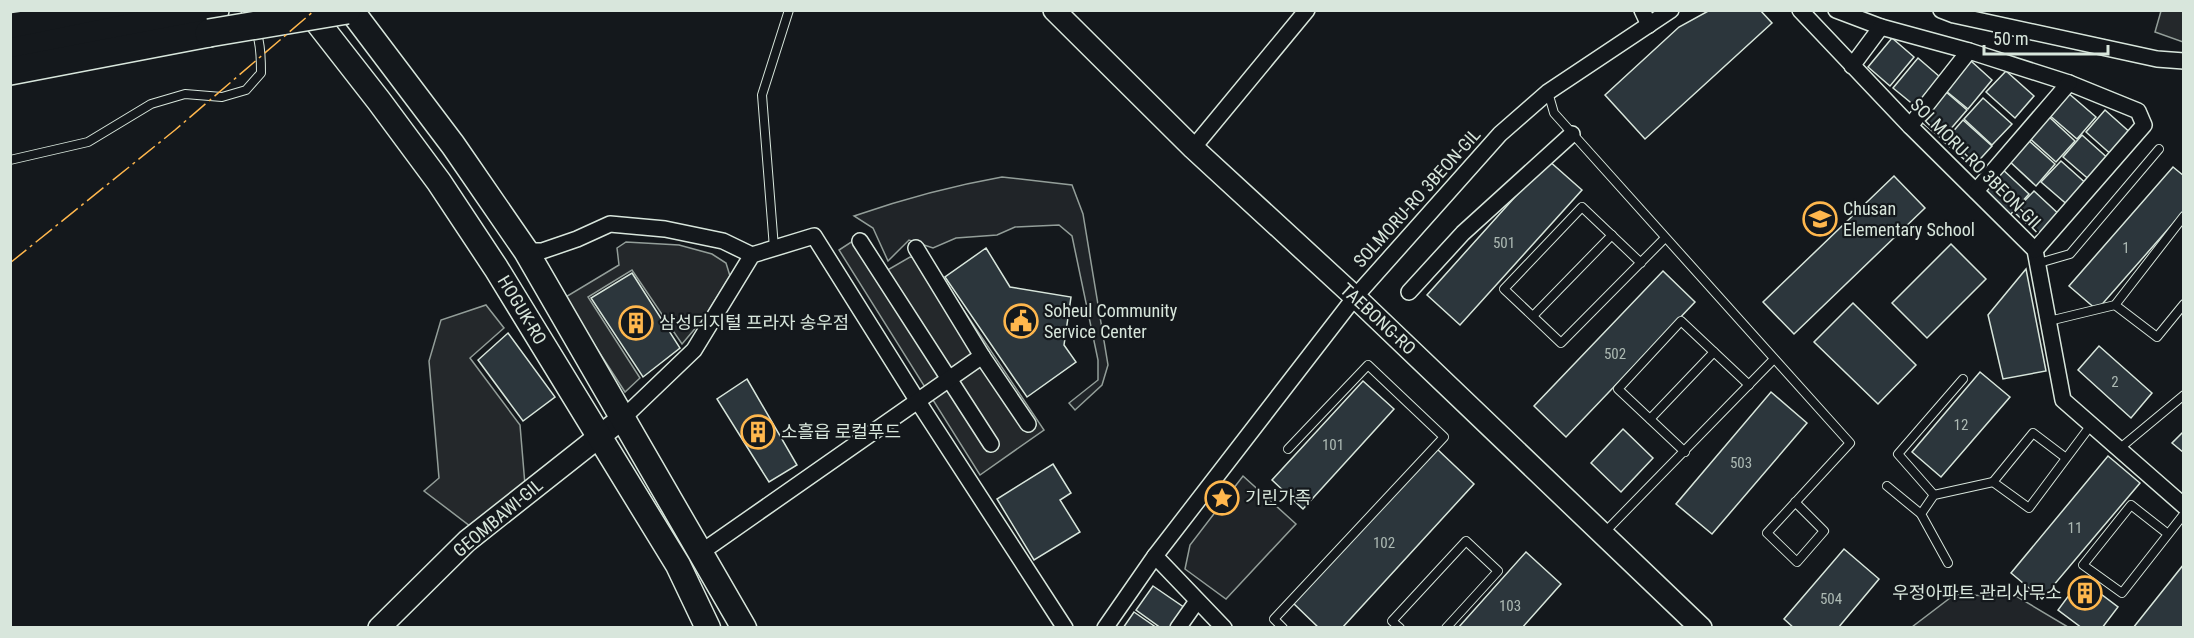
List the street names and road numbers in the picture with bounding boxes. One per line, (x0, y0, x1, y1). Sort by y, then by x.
street label: SOLMORU-RO 3BEON-GIL (1906, 94, 2049, 236)
street label: SOLMORU-RO 3BEON-GIL (1349, 124, 1485, 271)
street label: HOGUK-RO (494, 271, 551, 348)
street label: TAEBONG-RO (1336, 278, 1420, 359)
street label: GEOMBAWI-GIL (449, 474, 547, 561)

